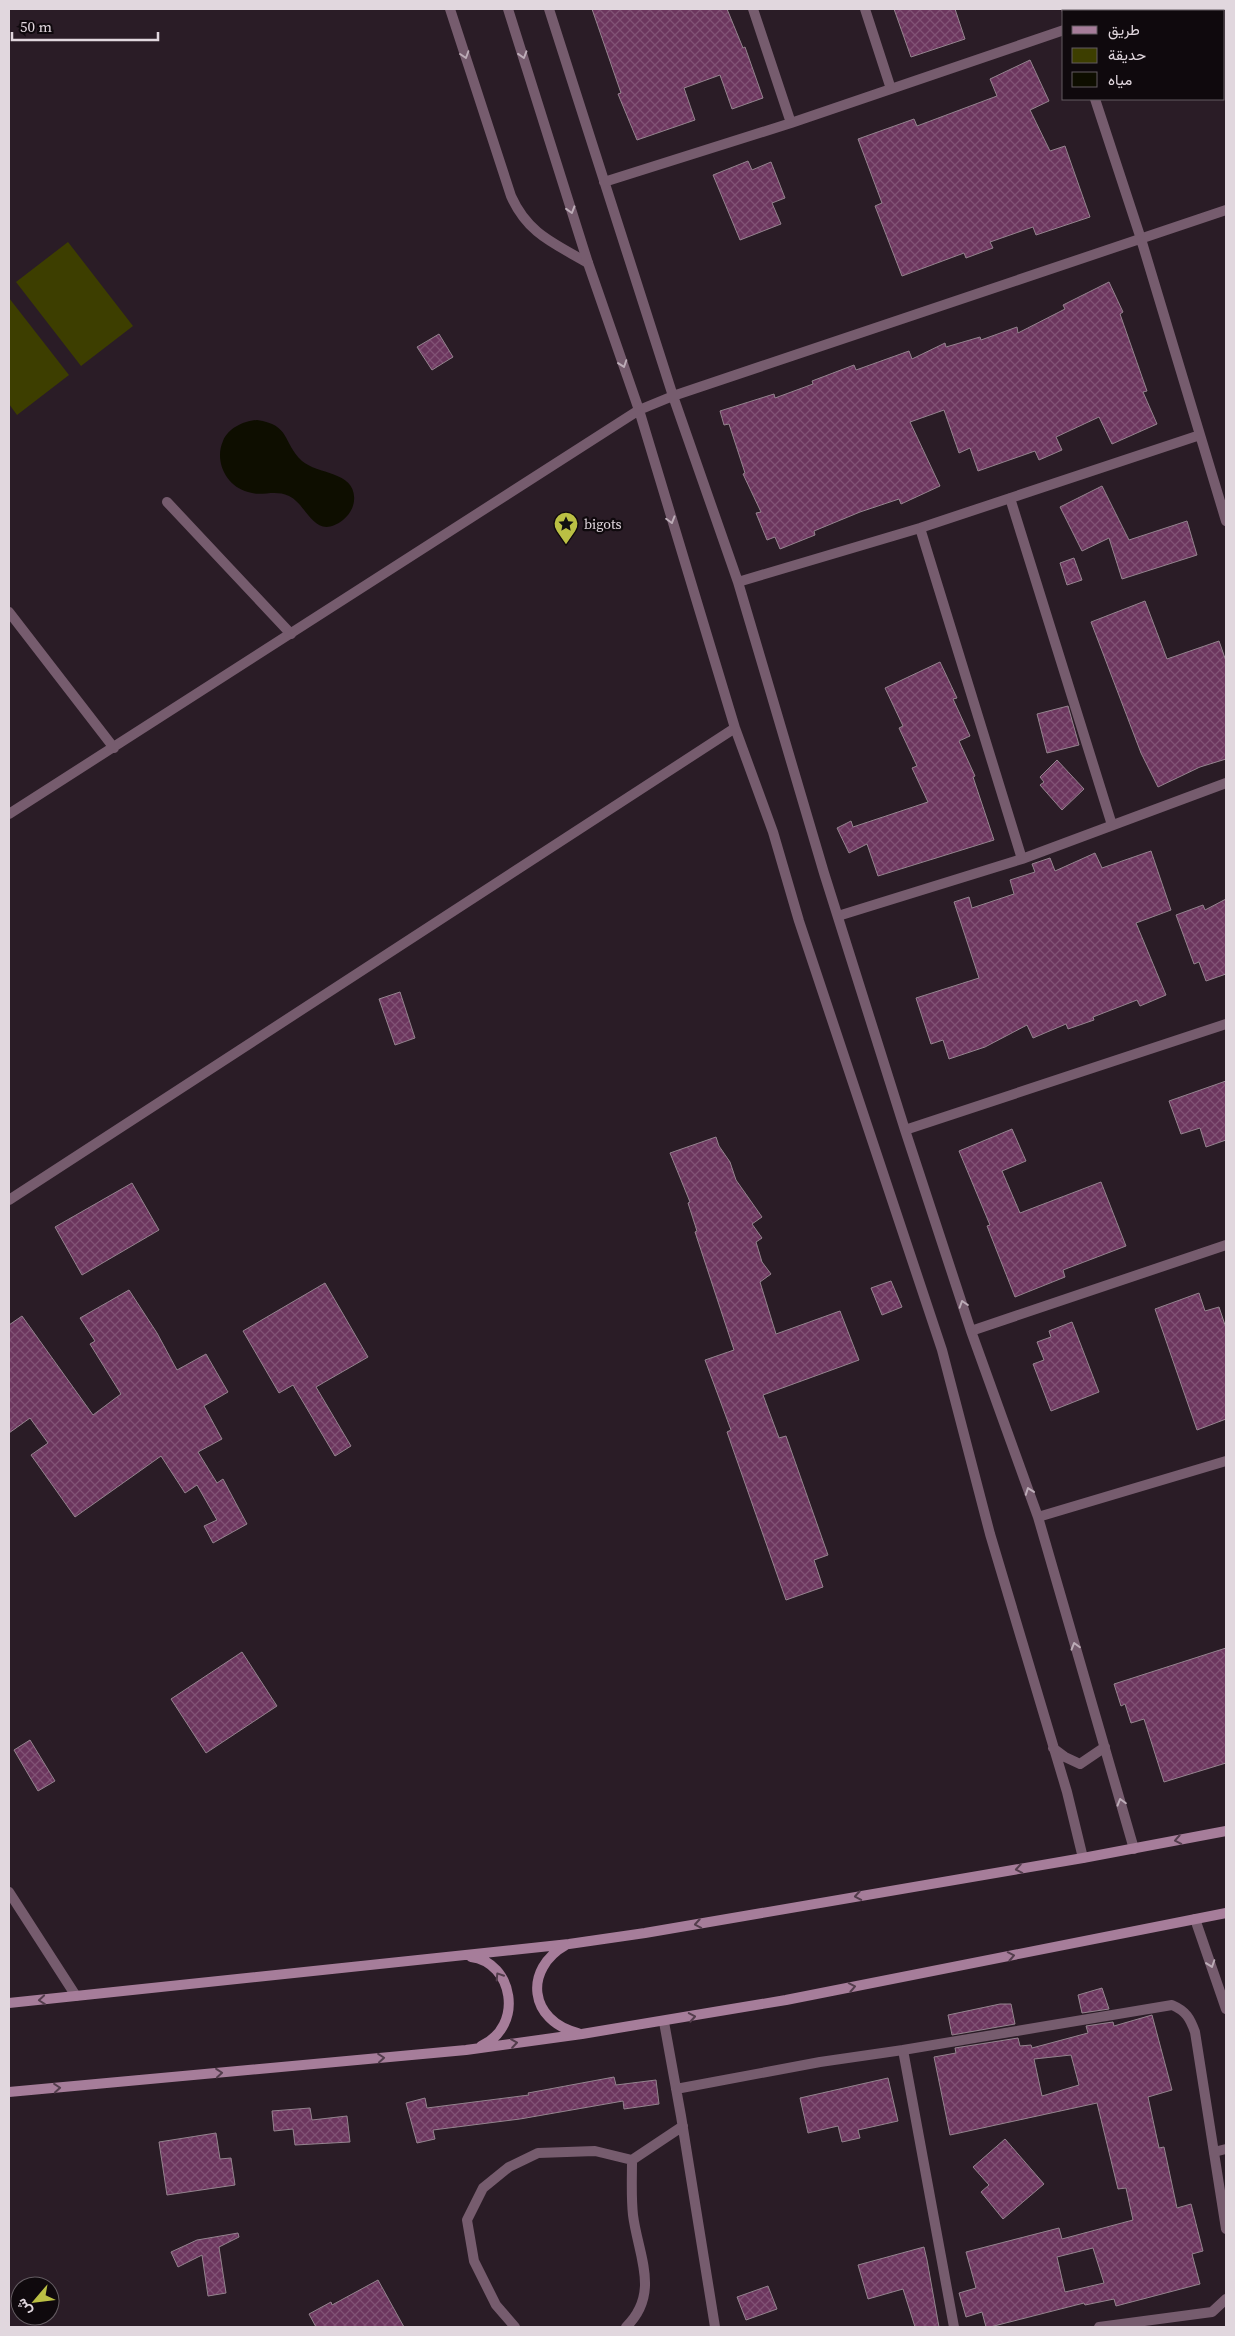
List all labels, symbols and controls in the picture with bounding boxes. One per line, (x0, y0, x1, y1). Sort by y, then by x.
scale bar (12, 10, 159, 42)
legend (1062, 10, 1225, 100)
text: 50 m (20, 16, 52, 37)
text: طريق (1108, 19, 1140, 40)
text: حديقة (1108, 44, 1146, 65)
one-way arrow (460, 50, 470, 59)
one-way arrow (517, 51, 527, 59)
text: مياه (1108, 69, 1132, 90)
one-way arrow (566, 206, 576, 214)
one-way arrow (617, 360, 627, 368)
place icon: bigots (553, 511, 579, 545)
place label: bigots (584, 514, 622, 534)
one-way arrow (666, 515, 676, 523)
one-way arrow (958, 1301, 968, 1309)
one-way arrow (1024, 1487, 1034, 1495)
one-way arrow (1071, 1642, 1081, 1651)
one-way arrow (1116, 1799, 1126, 1807)
one-way arrow (1174, 1835, 1183, 1845)
one-way arrow (1014, 1864, 1023, 1874)
one-way arrow (854, 1891, 863, 1901)
one-way arrow (694, 1918, 703, 1928)
one-way arrow (1007, 1951, 1016, 1961)
one-way arrow (1205, 1960, 1215, 1968)
one-way arrow (495, 1972, 505, 1981)
one-way arrow (847, 1982, 856, 1993)
one-way arrow (38, 1994, 46, 2005)
one-way arrow (688, 2012, 697, 2022)
one-way arrow (510, 2039, 519, 2049)
one-way arrow (377, 2053, 385, 2064)
one-way arrow (215, 2068, 223, 2079)
one-way arrow (54, 2082, 62, 2093)
north arrow (10, 2276, 60, 2326)
text: ش (11, 2295, 36, 2319)

